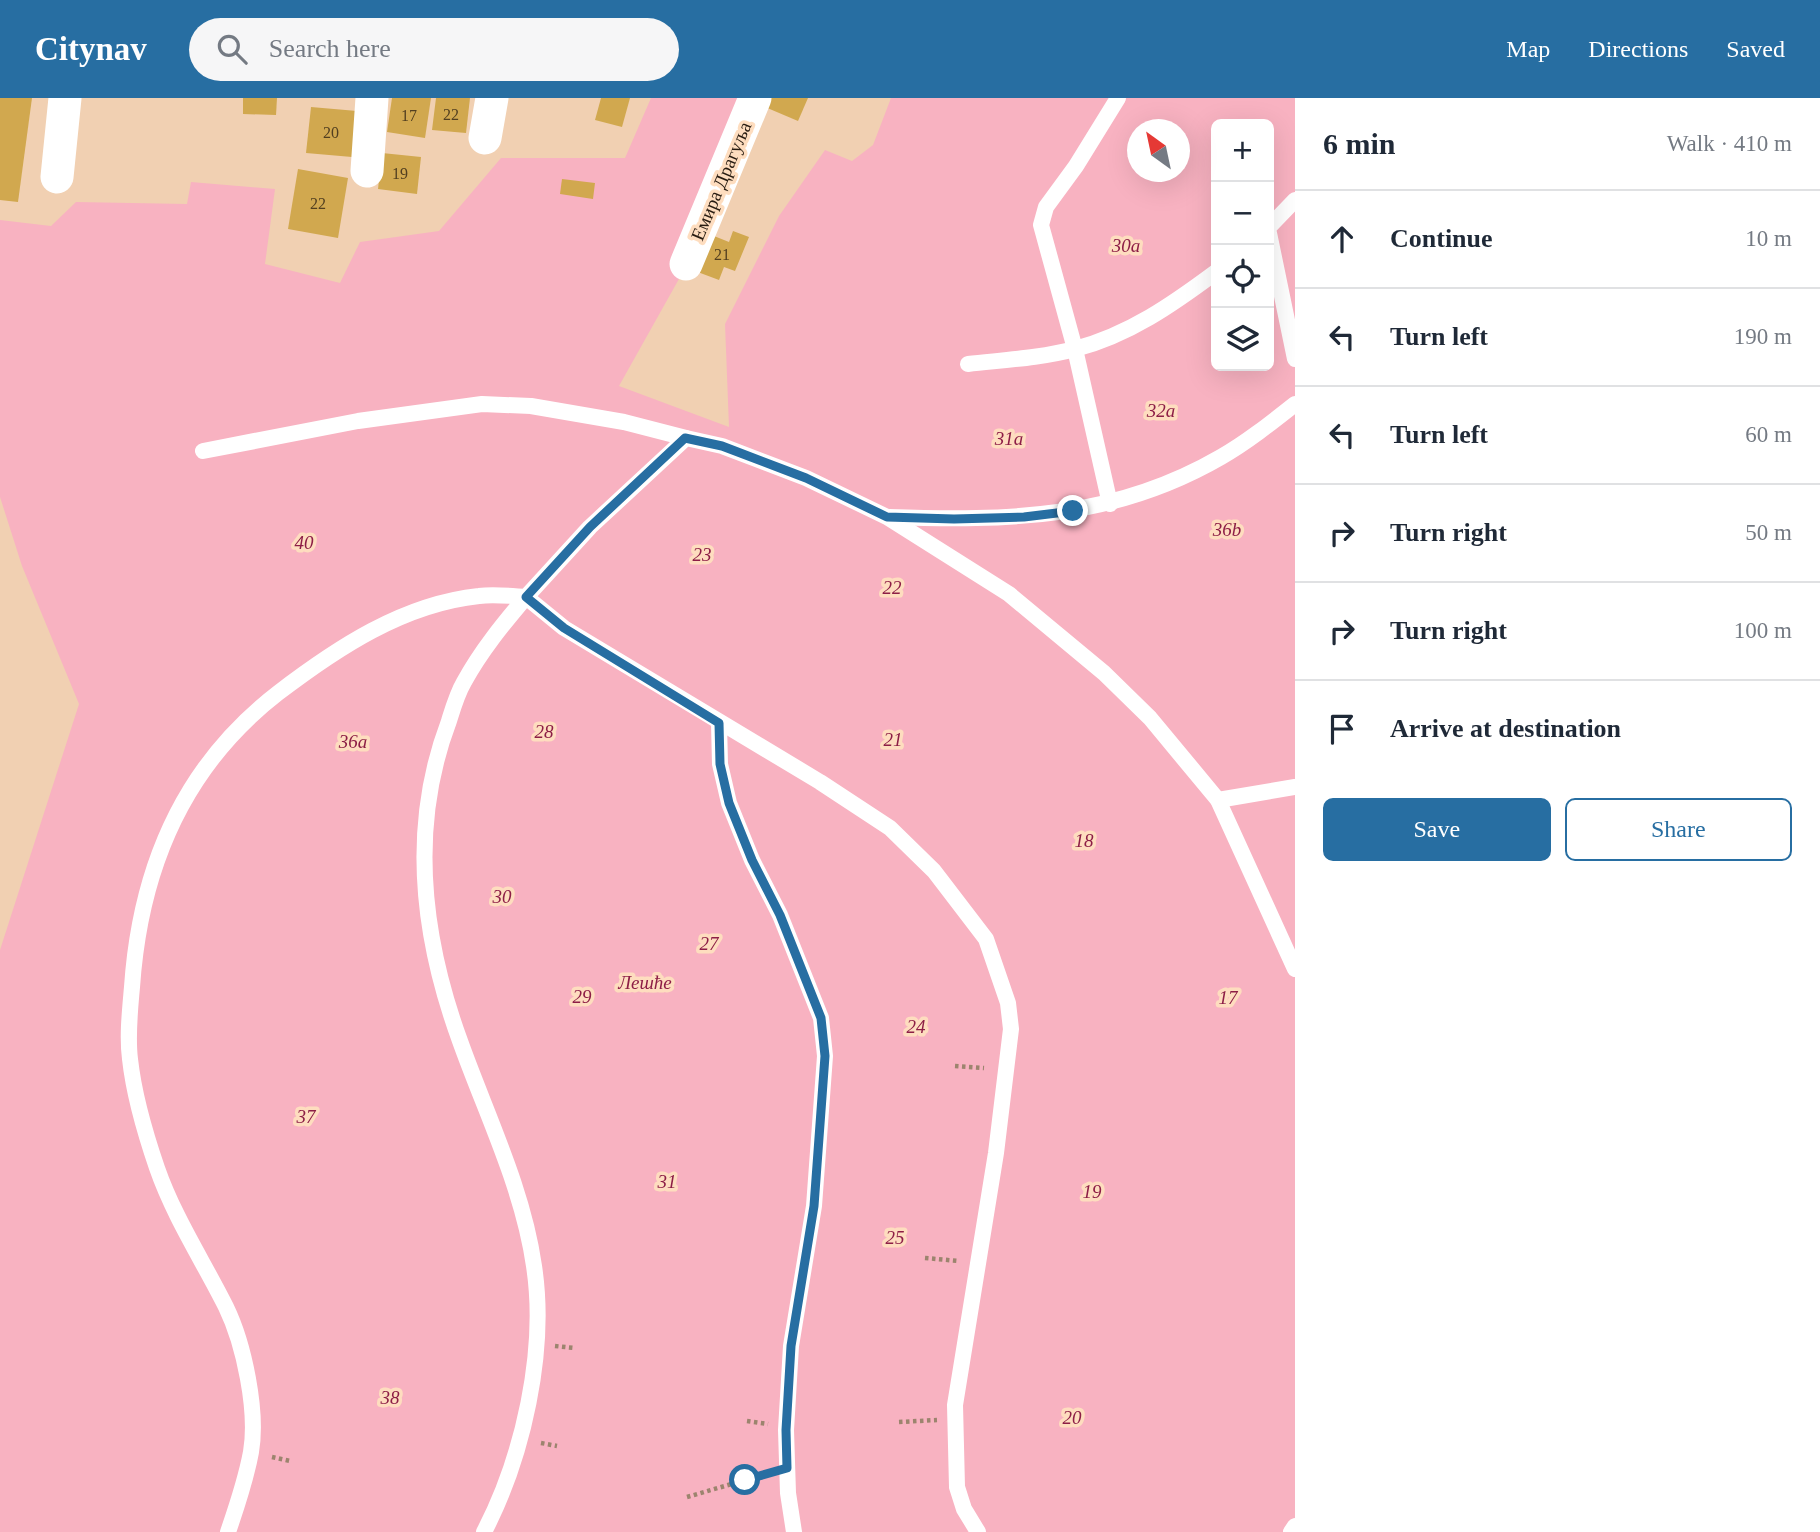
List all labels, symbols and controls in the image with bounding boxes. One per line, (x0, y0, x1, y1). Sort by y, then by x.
search box (189, 18, 679, 81)
icon: search (213, 30, 251, 68)
text: Citynav (35, 31, 147, 67)
text: Search here (269, 34, 391, 63)
text: Map (1506, 36, 1550, 62)
text: Directions (1588, 36, 1688, 62)
text: Saved (1726, 36, 1785, 62)
house number: 22 (443, 106, 459, 123)
house number: 17 (401, 107, 417, 124)
street label: Емира Драгуља (687, 118, 756, 244)
north arrow (1127, 119, 1190, 182)
map controls (1211, 119, 1274, 371)
button: + (1211, 119, 1274, 182)
house number: 20 (323, 124, 339, 141)
text: 6 min (1323, 127, 1396, 160)
text: Walk · 410 m (1667, 131, 1792, 156)
house number: 19 (392, 165, 408, 182)
button: − (1211, 182, 1274, 245)
house number: 22 (310, 195, 326, 212)
icon: ahead (1323, 220, 1361, 258)
text: Continue (1390, 224, 1493, 253)
text: 10 m (1745, 226, 1792, 251)
park label: 30a (1111, 235, 1140, 256)
button: locate (1211, 245, 1274, 308)
house number: 21 (714, 246, 730, 263)
button: layers (1211, 308, 1274, 371)
icon: left (1323, 318, 1361, 356)
text: Turn left (1390, 322, 1488, 351)
text: 190 m (1734, 324, 1792, 349)
park label: 32a (1146, 400, 1175, 421)
icon: left (1323, 416, 1361, 454)
text: Turn left (1390, 420, 1488, 449)
text: 60 m (1745, 422, 1792, 447)
park label: 31a (994, 428, 1023, 449)
route end (1057, 495, 1088, 526)
icon: right (1323, 514, 1361, 552)
text: Turn right (1390, 518, 1507, 547)
park label: 36b (1212, 519, 1241, 540)
text: 50 m (1745, 520, 1792, 545)
park label: 40 (295, 532, 314, 553)
park label: 23 (693, 544, 712, 565)
park label: 22 (883, 577, 902, 598)
icon: right (1323, 612, 1361, 650)
text: Turn right (1390, 616, 1507, 645)
text: 100 m (1734, 618, 1792, 643)
icon: arrive (1323, 710, 1361, 748)
text: Arrive at destination (1390, 714, 1621, 743)
park label: 28 (535, 721, 554, 742)
park label: 21 (884, 729, 903, 750)
park label: 36a (338, 731, 367, 752)
button: Save (1323, 798, 1551, 861)
button: Share (1565, 798, 1792, 861)
park label: 18 (1075, 830, 1094, 851)
park label: 30 (492, 886, 512, 907)
park label: 27 (700, 933, 720, 954)
park label: Лешће (617, 972, 672, 993)
park label: 29 (573, 986, 592, 1007)
park label: 17 (1219, 987, 1239, 1008)
park label: 24 (907, 1016, 926, 1037)
park label: 37 (296, 1106, 317, 1127)
park label: 31 (657, 1171, 677, 1192)
park label: 19 (1083, 1181, 1102, 1202)
park label: 25 (886, 1227, 905, 1248)
park label: 38 (380, 1387, 400, 1408)
park label: 20 (1063, 1407, 1082, 1428)
route start (729, 1464, 760, 1495)

